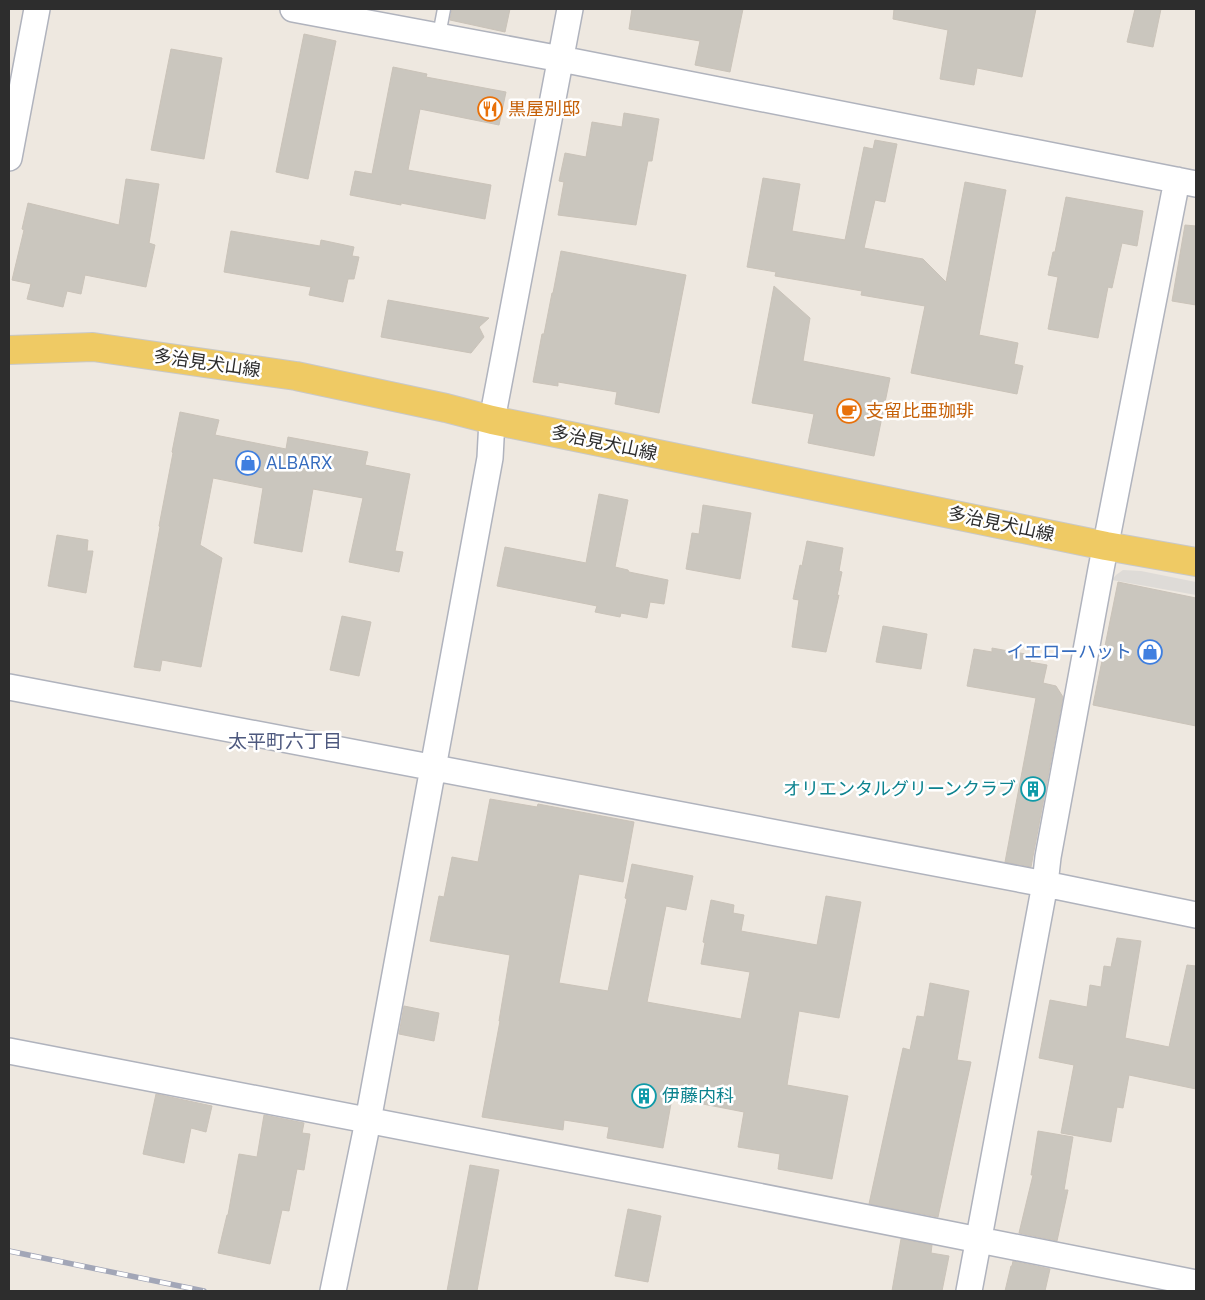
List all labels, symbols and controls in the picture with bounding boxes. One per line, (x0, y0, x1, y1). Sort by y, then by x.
restaurant icon: 黒屋別邸 (477, 96, 503, 122)
place label: 黒屋別邸 (508, 97, 580, 120)
street label: 多治見犬山線 (152, 344, 262, 381)
cafe icon: 支留比亜珈琲 (836, 398, 862, 424)
place label: 支留比亜珈琲 (866, 399, 974, 422)
street label: 多治見犬山線 (549, 420, 659, 465)
shop icon: ALBARX (235, 450, 261, 476)
place label: ALBARX (266, 451, 332, 474)
street label: 多治見犬山線 (946, 501, 1056, 546)
shop icon: イエローハット (1137, 639, 1163, 665)
place label: イエローハット (1007, 640, 1132, 663)
district label: 太平町六丁目 (228, 729, 342, 753)
building icon: オリエンタルグリーンクラブ (1020, 776, 1046, 802)
place label: オリエンタルグリーンクラブ (783, 777, 1016, 800)
building icon: 伊藤内科 (631, 1083, 657, 1109)
place label: 伊藤内科 (662, 1084, 734, 1107)

